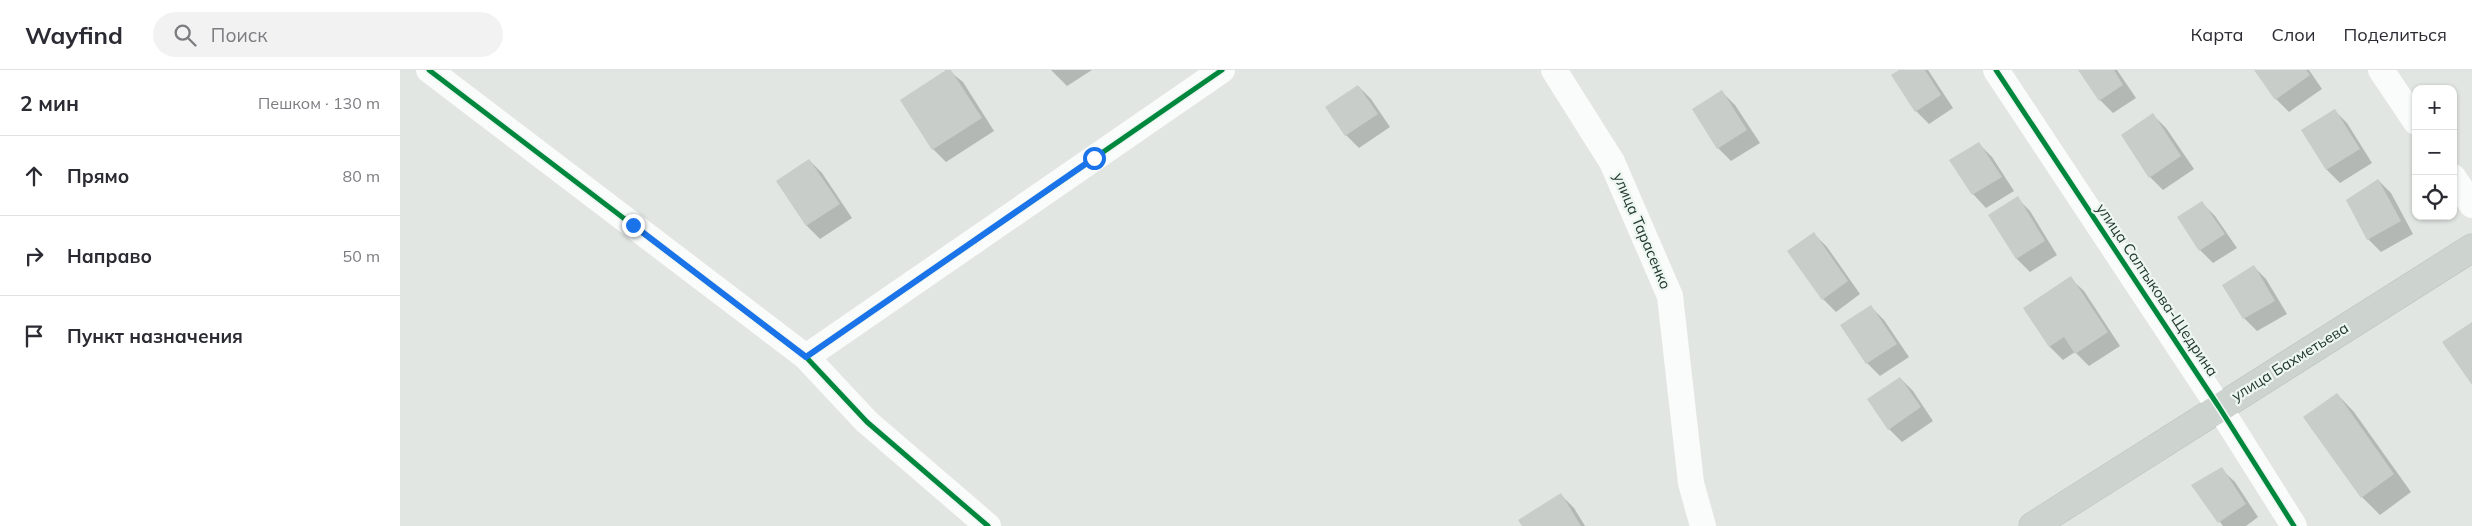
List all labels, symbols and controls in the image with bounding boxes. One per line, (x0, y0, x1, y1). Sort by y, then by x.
search box (153, 12, 503, 57)
text: Wayfind (25, 20, 123, 50)
icon: search (171, 21, 199, 49)
text: Поиск (211, 23, 268, 47)
text: Карта (2191, 23, 2243, 46)
text: Слои (2271, 23, 2316, 46)
text: Поделиться (2344, 23, 2447, 46)
map controls (2412, 85, 2457, 220)
button: + (2412, 85, 2457, 130)
text: 2 мин (20, 90, 79, 116)
text: Пешком · 130 m (258, 93, 380, 113)
button: − (2412, 130, 2457, 175)
route start (1083, 147, 1106, 170)
icon: ahead (20, 162, 48, 190)
text: Прямо (67, 164, 129, 188)
text: 80 m (343, 166, 380, 186)
street label: улица Тарасенко (1609, 170, 1676, 292)
button: locate (2412, 175, 2457, 220)
street label: улица Салтыкова-Щедрина (2092, 200, 2223, 380)
route end (622, 214, 645, 237)
icon: right (20, 242, 48, 270)
text: Направо (67, 244, 152, 268)
text: 50 m (343, 246, 380, 266)
street label: улица Бахметьева (2228, 318, 2352, 405)
icon: arrive (20, 322, 48, 350)
text: Пункт назначения (67, 324, 243, 348)

